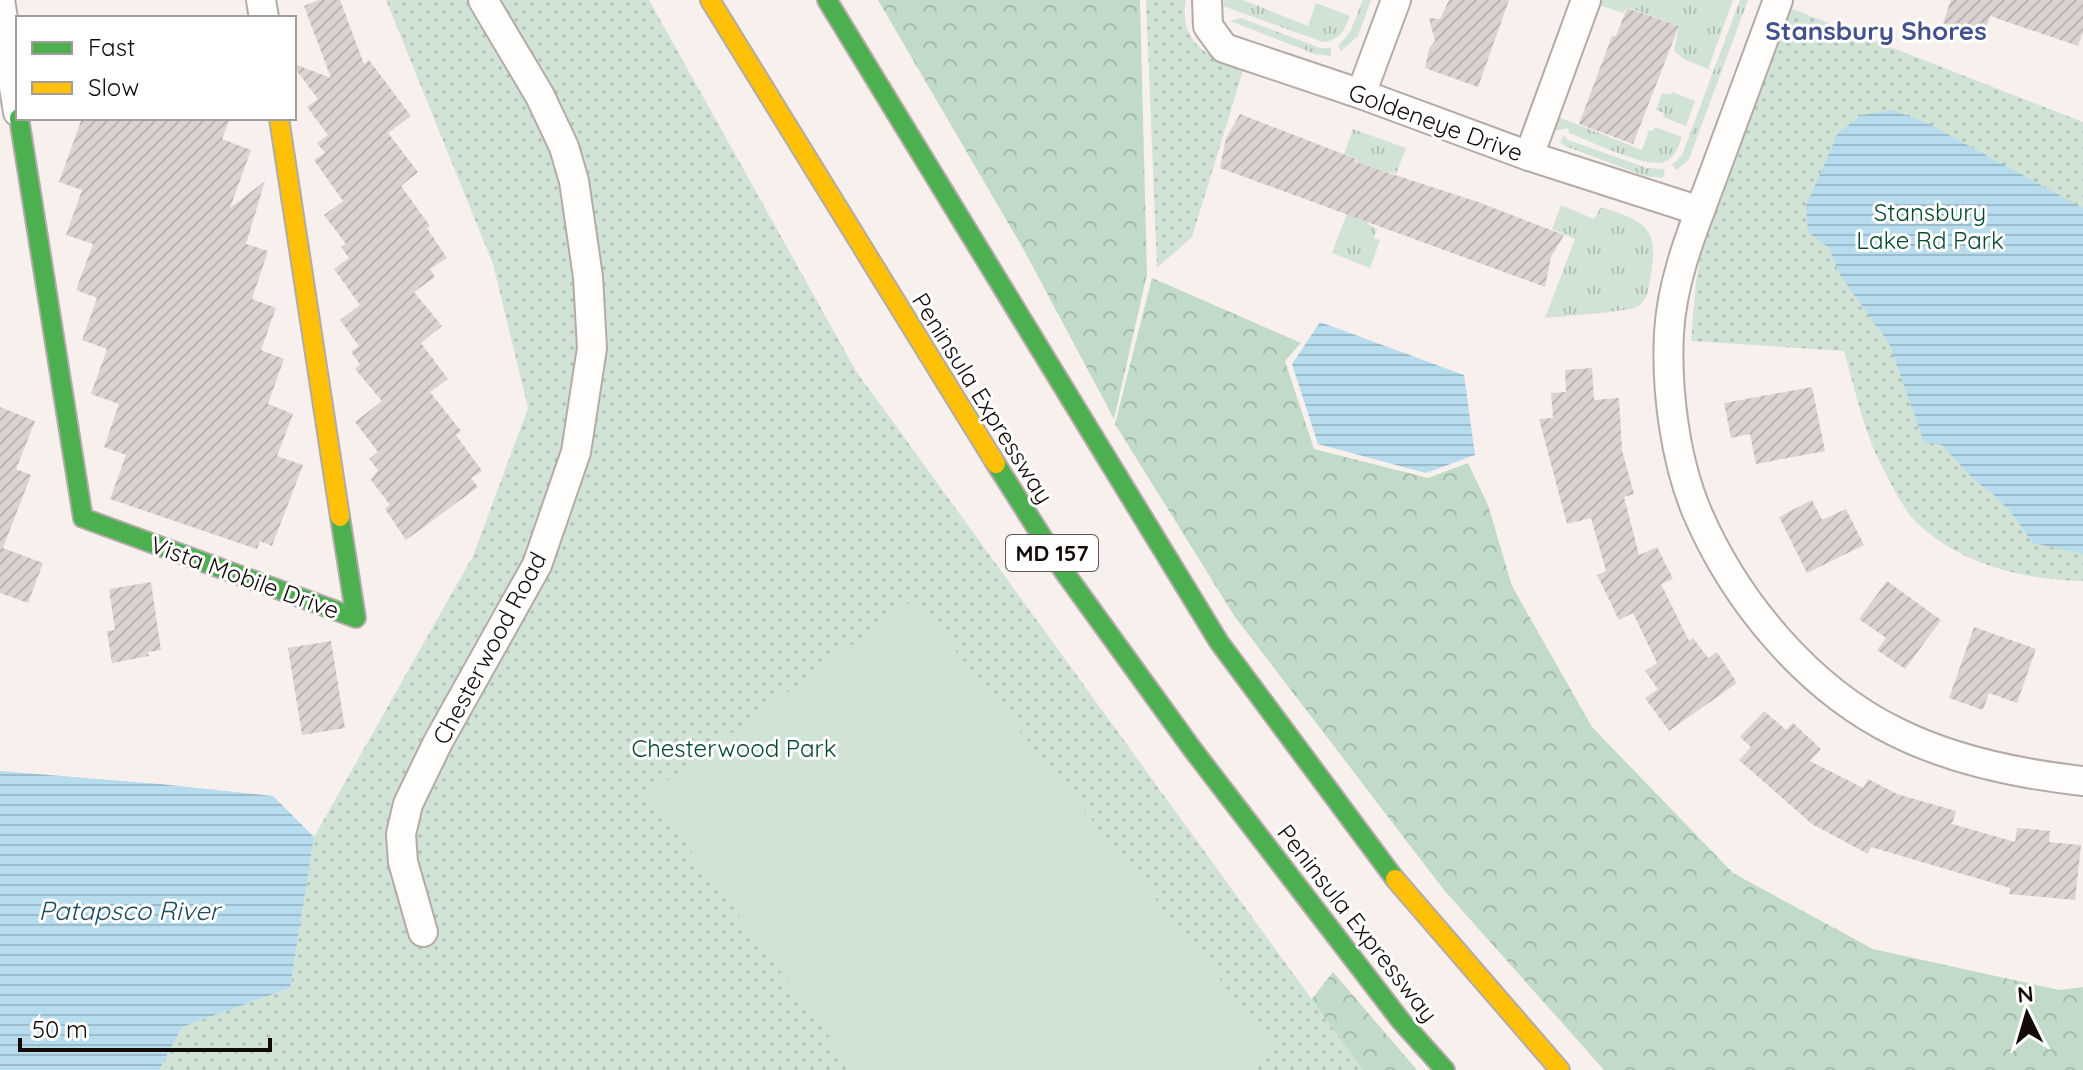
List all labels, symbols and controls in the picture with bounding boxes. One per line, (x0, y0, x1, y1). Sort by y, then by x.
district label: Stansbury Shores (1765, 14, 1987, 47)
legend (16, 16, 296, 120)
text: Fast (88, 32, 135, 62)
text: Slow (88, 72, 139, 102)
street label: Goldeneye Drive (1345, 77, 1527, 167)
park label: Stansbury Lake Rd Park (1856, 197, 2004, 255)
street label: Peninsula Expressway (906, 287, 1060, 509)
street label: Vista Mobile Drive (146, 529, 344, 625)
road number: MD 157 (1006, 535, 1098, 571)
street label: Chesterwood Road (426, 547, 552, 749)
park label: Chesterwood Park (631, 733, 837, 763)
street label: Peninsula Expressway (1271, 818, 1445, 1028)
water label: Patapsco River (38, 894, 223, 927)
north arrow (1987, 974, 2067, 1054)
text: N (2016, 979, 2035, 1009)
scale bar (20, 1002, 270, 1052)
text: 50 m (32, 1014, 88, 1044)

